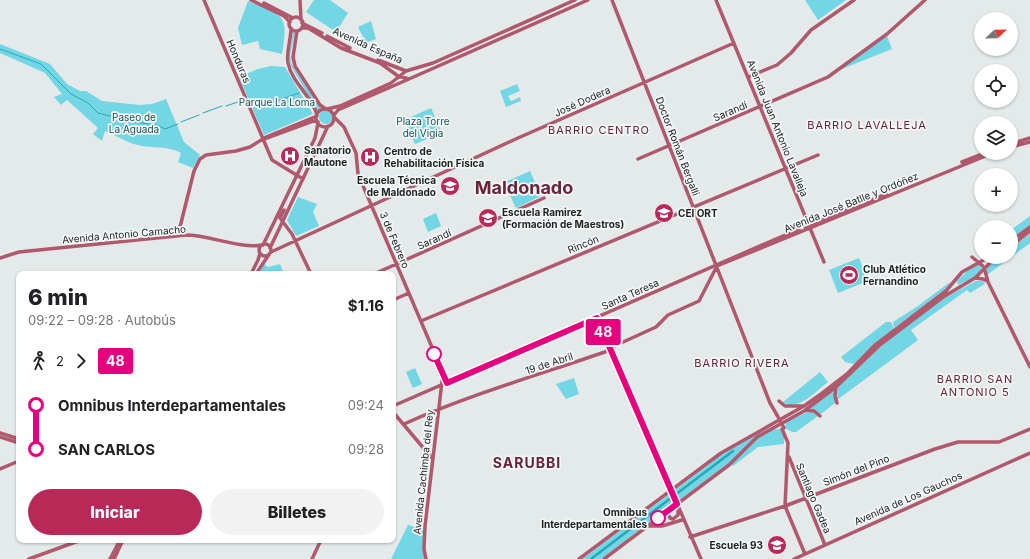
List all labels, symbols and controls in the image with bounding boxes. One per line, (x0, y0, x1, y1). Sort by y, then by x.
north arrow (974, 12, 1018, 56)
map controls (974, 12, 1018, 264)
street label: Avenida España (331, 24, 405, 66)
street label: Honduras (224, 37, 254, 85)
street label: Avenida Juan Antonio Lavalleja (745, 58, 811, 198)
button: locate (974, 64, 1018, 108)
street label: José Dodera (552, 83, 612, 119)
street label: Doctor Román Bergalli (654, 95, 702, 197)
park label: Parque La Loma (239, 96, 315, 108)
street label: Sarandí (711, 98, 749, 124)
park label: Paseo de La Aguada (109, 111, 159, 135)
park label: Plaza Torre del Vigia (396, 115, 450, 139)
button: layers (974, 116, 1018, 160)
district label: BARRIO LAVALLEJA (807, 118, 927, 132)
district label: BARRIO CENTRO (548, 123, 650, 137)
place label: Sanatorio Mautone (304, 144, 351, 168)
hospital icon: Sanatorio Mautone (279, 145, 301, 167)
place label: Centro de Rehabilitación Física (384, 145, 485, 169)
hospital icon: Centro de Rehabilitación Física (359, 146, 381, 168)
button: + (974, 168, 1018, 212)
street label: Avenida José Batlle y Ordóñez (782, 170, 920, 234)
place label: Escuela Técnica de Maldonado (357, 174, 436, 198)
school or university icon: Escuela Técnica de Maldonado (439, 175, 461, 197)
district label: Maldonado (475, 177, 573, 198)
school or university icon: CEI ORT (653, 202, 675, 224)
place label: Escuela Ramirez (Formación de Maestros) (502, 206, 624, 230)
school or university icon: Escuela Ramirez (Formación de Maestros) (477, 207, 499, 229)
place label: CEI ORT (678, 207, 718, 219)
street label: 3 de Febrero (378, 210, 412, 270)
button: − (974, 220, 1018, 264)
street label: Avenida Antonio Camacho (62, 223, 186, 245)
street label: Sarandí (415, 226, 453, 252)
street label: Rincón (566, 232, 600, 256)
place label: Club Atlético Fernandino (863, 263, 926, 287)
sports icon: Club Atlético Fernandino (838, 264, 860, 286)
street label: Santa Teresa (599, 276, 661, 312)
text: 6 min (28, 284, 88, 310)
text: $1.16 (348, 296, 384, 315)
text: 09:22 – 09:28 · Autobús (28, 312, 176, 328)
line badge: 48 (585, 319, 621, 345)
text: 48 (594, 323, 612, 340)
unlabelled marker (426, 346, 442, 362)
icon: walk (28, 350, 50, 372)
icon: forward (70, 350, 92, 372)
street label: 19 de Abril (524, 350, 574, 376)
text: 48 (106, 352, 125, 369)
text: 2 (56, 353, 64, 369)
district label: BARRIO RIVERA (694, 356, 790, 370)
district label: BARRIO SAN ANTONIO 5 (937, 372, 1013, 399)
text: Omnibus Interdepartamentales (58, 396, 286, 415)
text: 09:24 (348, 397, 384, 413)
street label: Avenida Cachimba del Rey (410, 409, 436, 535)
text: SAN CARLOS (58, 440, 155, 459)
text: 09:28 (348, 441, 384, 457)
street label: Simón del Pino (821, 452, 891, 488)
district label: SARUBBI (493, 454, 561, 471)
street label: Santiago Gadea (794, 461, 834, 535)
street label: Avenida de Los Gauchos (852, 469, 964, 527)
button: Iniciar (28, 489, 202, 535)
button: Billetes (210, 489, 384, 535)
place label: Omnibus Interdepartamentales (541, 506, 647, 530)
marker: Omnibus Interdepartamentales (650, 510, 666, 526)
school or university icon: Escuela 93 (766, 534, 788, 556)
place label: Escuela 93 (709, 539, 763, 551)

